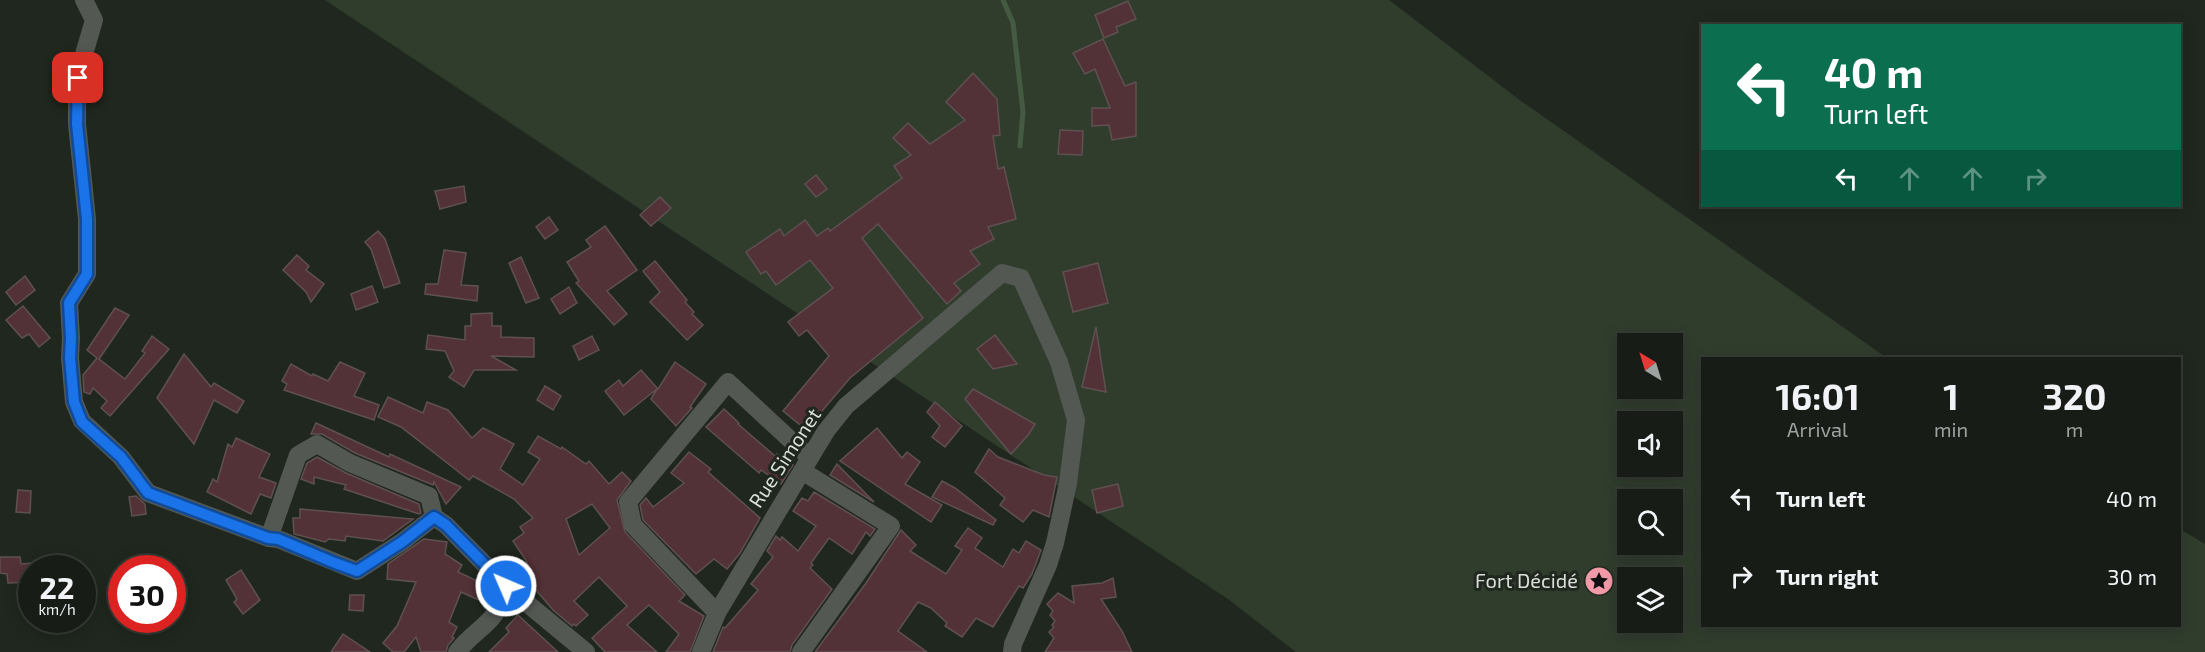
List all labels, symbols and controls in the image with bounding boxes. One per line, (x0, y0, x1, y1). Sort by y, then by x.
text: 40 m (1824, 46, 1923, 96)
icon: left (1725, 48, 1803, 126)
pin (52, 52, 103, 103)
icon: arrive (61, 61, 94, 94)
text: Turn left (1824, 97, 1928, 129)
icon: left (1830, 162, 1863, 195)
icon: ahead (1893, 162, 1926, 195)
icon: ahead (1956, 162, 1989, 195)
icon: right (2019, 162, 2052, 195)
north arrow (1617, 333, 1683, 399)
map controls (1617, 333, 1683, 633)
text: 16:01 (1775, 374, 1860, 417)
text: 1 (1943, 374, 1959, 417)
text: 320 (2043, 374, 2107, 417)
street label: Rue Simonet (743, 403, 825, 512)
button: sound (1617, 411, 1683, 477)
text: Arrival (1787, 417, 1848, 441)
text: min (1934, 417, 1968, 441)
text: m (2066, 417, 2083, 441)
icon: left (1725, 482, 1758, 515)
text: Turn left (1776, 485, 1865, 511)
text: 40 m (2106, 485, 2157, 511)
button: search (1617, 489, 1683, 555)
position arrow (474, 554, 538, 618)
speed limit sign: 30 (108, 555, 186, 633)
icon: right (1725, 560, 1758, 593)
text: Turn right (1776, 563, 1878, 589)
text: 30 m (2107, 563, 2157, 589)
place icon: Fort Décidé (1583, 565, 1615, 597)
button: layers (1617, 567, 1683, 633)
place label: Fort Décidé (1475, 568, 1578, 592)
text: 22 (40, 569, 74, 605)
text: km/h (38, 600, 76, 618)

